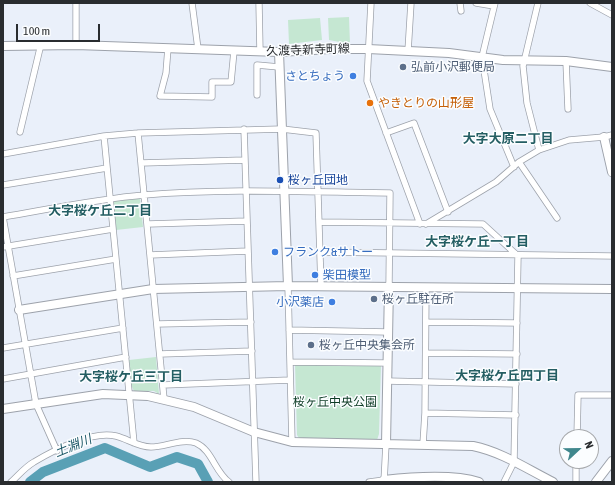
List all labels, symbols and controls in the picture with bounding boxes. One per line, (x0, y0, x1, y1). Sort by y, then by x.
scale bar (18, 16, 102, 42)
text: 100 m (23, 24, 50, 38)
street label: 久渡寺新寺町線 (266, 41, 350, 59)
place label: 弘前小沢郵便局 (411, 60, 495, 74)
marker: 弘前小沢郵便局 (398, 62, 408, 72)
place label: さとちょう (285, 69, 345, 83)
marker: さとちょう (348, 71, 358, 81)
place label: やきとりの山形屋 (378, 96, 474, 110)
marker: やきとりの山形屋 (365, 98, 375, 108)
district label: 大字大原二丁目 (463, 131, 553, 147)
place label: 桜ヶ丘団地 (288, 173, 348, 187)
marker: 桜ヶ丘団地 (275, 175, 285, 185)
district label: 大字桜ケ丘二丁目 (48, 203, 152, 219)
district label: 大字桜ケ丘一丁目 (425, 234, 529, 250)
place label: フランク&サトー (283, 245, 373, 259)
marker: フランク&サトー (270, 247, 280, 257)
place label: 柴田模型 (323, 268, 371, 282)
marker: 柴田模型 (310, 270, 320, 280)
place label: 桜ヶ丘駐在所 (382, 292, 454, 306)
marker: 桜ヶ丘駐在所 (369, 294, 379, 304)
place label: 小沢薬店 (276, 295, 324, 309)
marker: 小沢薬店 (327, 297, 337, 307)
place label: 桜ヶ丘中央集会所 (319, 338, 415, 352)
marker: 桜ヶ丘中央集会所 (306, 340, 316, 350)
district label: 大字桜ケ丘四丁目 (455, 368, 559, 384)
district label: 大字桜ケ丘三丁目 (79, 369, 183, 385)
park label: 桜ヶ丘中央公園 (293, 395, 377, 409)
north arrow (559, 429, 599, 469)
water label: 土淵川 (52, 431, 94, 461)
text: N (582, 440, 596, 450)

